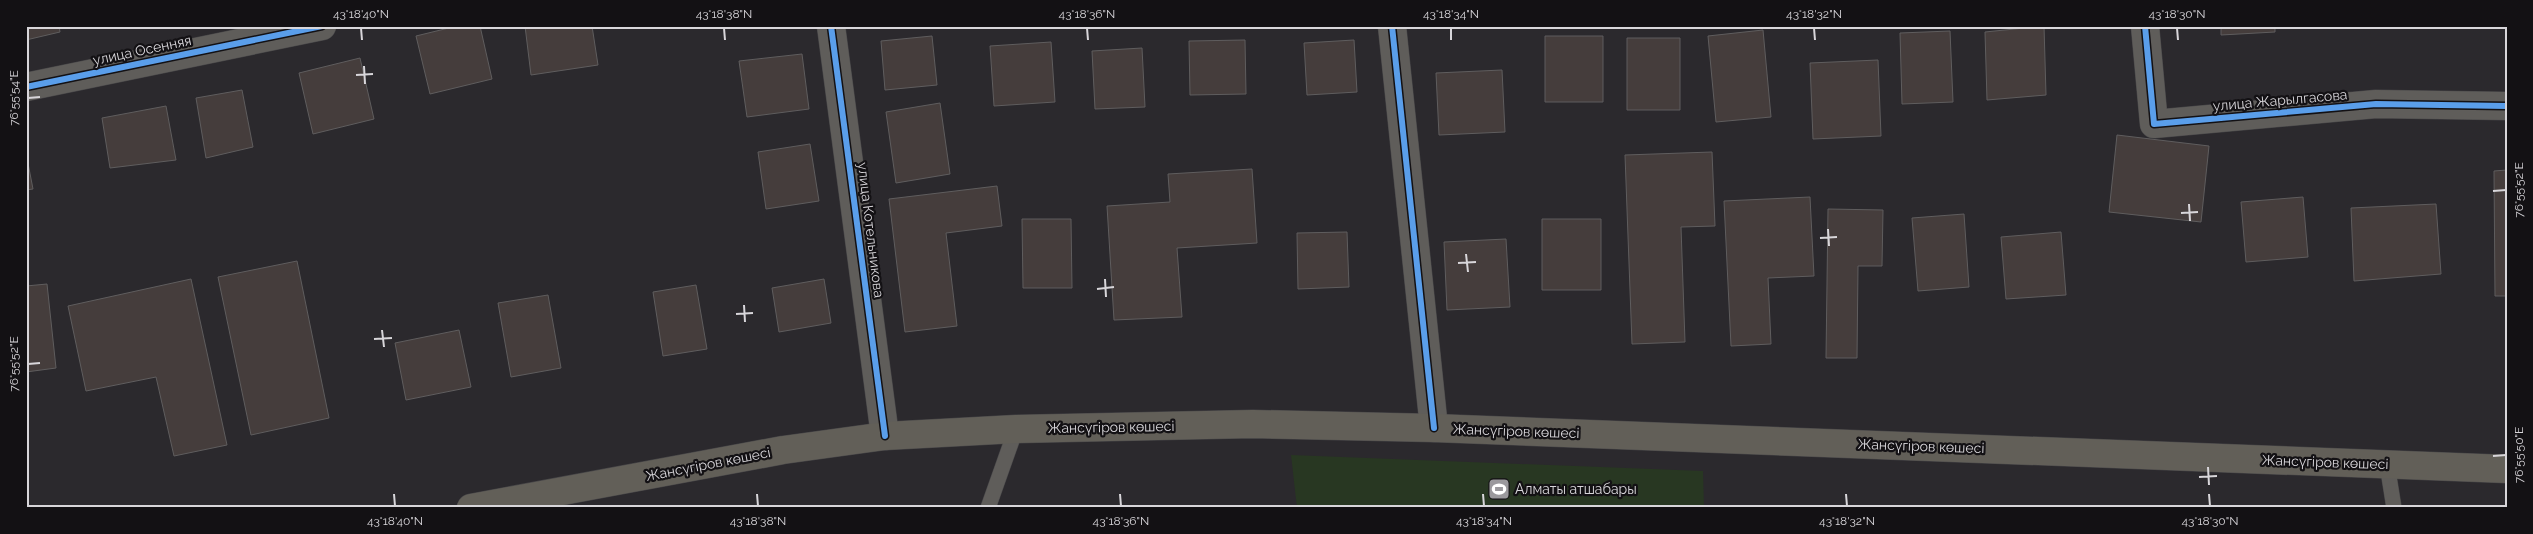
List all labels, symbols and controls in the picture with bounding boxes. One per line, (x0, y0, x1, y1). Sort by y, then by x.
text: 43°18'40"N (333, 7, 389, 21)
text: 43°18'38"N (696, 7, 752, 21)
text: 43°18'36"N (1059, 7, 1115, 21)
text: 43°18'34"N (1423, 7, 1479, 21)
text: 43°18'32"N (1786, 7, 1842, 21)
text: 43°18'30"N (2149, 7, 2205, 21)
street label: улица Осенняя (91, 32, 193, 68)
text: 76°55'54"E (7, 70, 21, 126)
street label: улица Жарылгасова (2212, 86, 2348, 114)
street label: улица Котельникова (855, 161, 887, 299)
text: 76°55'52"E (2512, 162, 2526, 218)
text: 76°55'52"E (7, 336, 21, 392)
street label: Жансүгіров көшесі (1047, 418, 1175, 436)
street label: Жансүгіров көшесі (1452, 421, 1580, 441)
text: 76°55'50"E (2512, 427, 2526, 483)
street label: Жансүгіров көшесі (1857, 436, 1985, 456)
street label: Жансүгіров көшесі (644, 444, 772, 484)
street label: Жансүгіров көшесі (2261, 452, 2389, 472)
sports icon: Алматы атшабары (1487, 477, 1511, 501)
place label: Алматы атшабары (1515, 481, 1637, 497)
text: 43°18'40"N (367, 514, 423, 528)
text: 43°18'38"N (730, 514, 786, 528)
text: 43°18'36"N (1093, 514, 1149, 528)
text: 43°18'34"N (1456, 514, 1512, 528)
text: 43°18'32"N (1819, 514, 1875, 528)
text: 43°18'30"N (2182, 514, 2238, 528)

